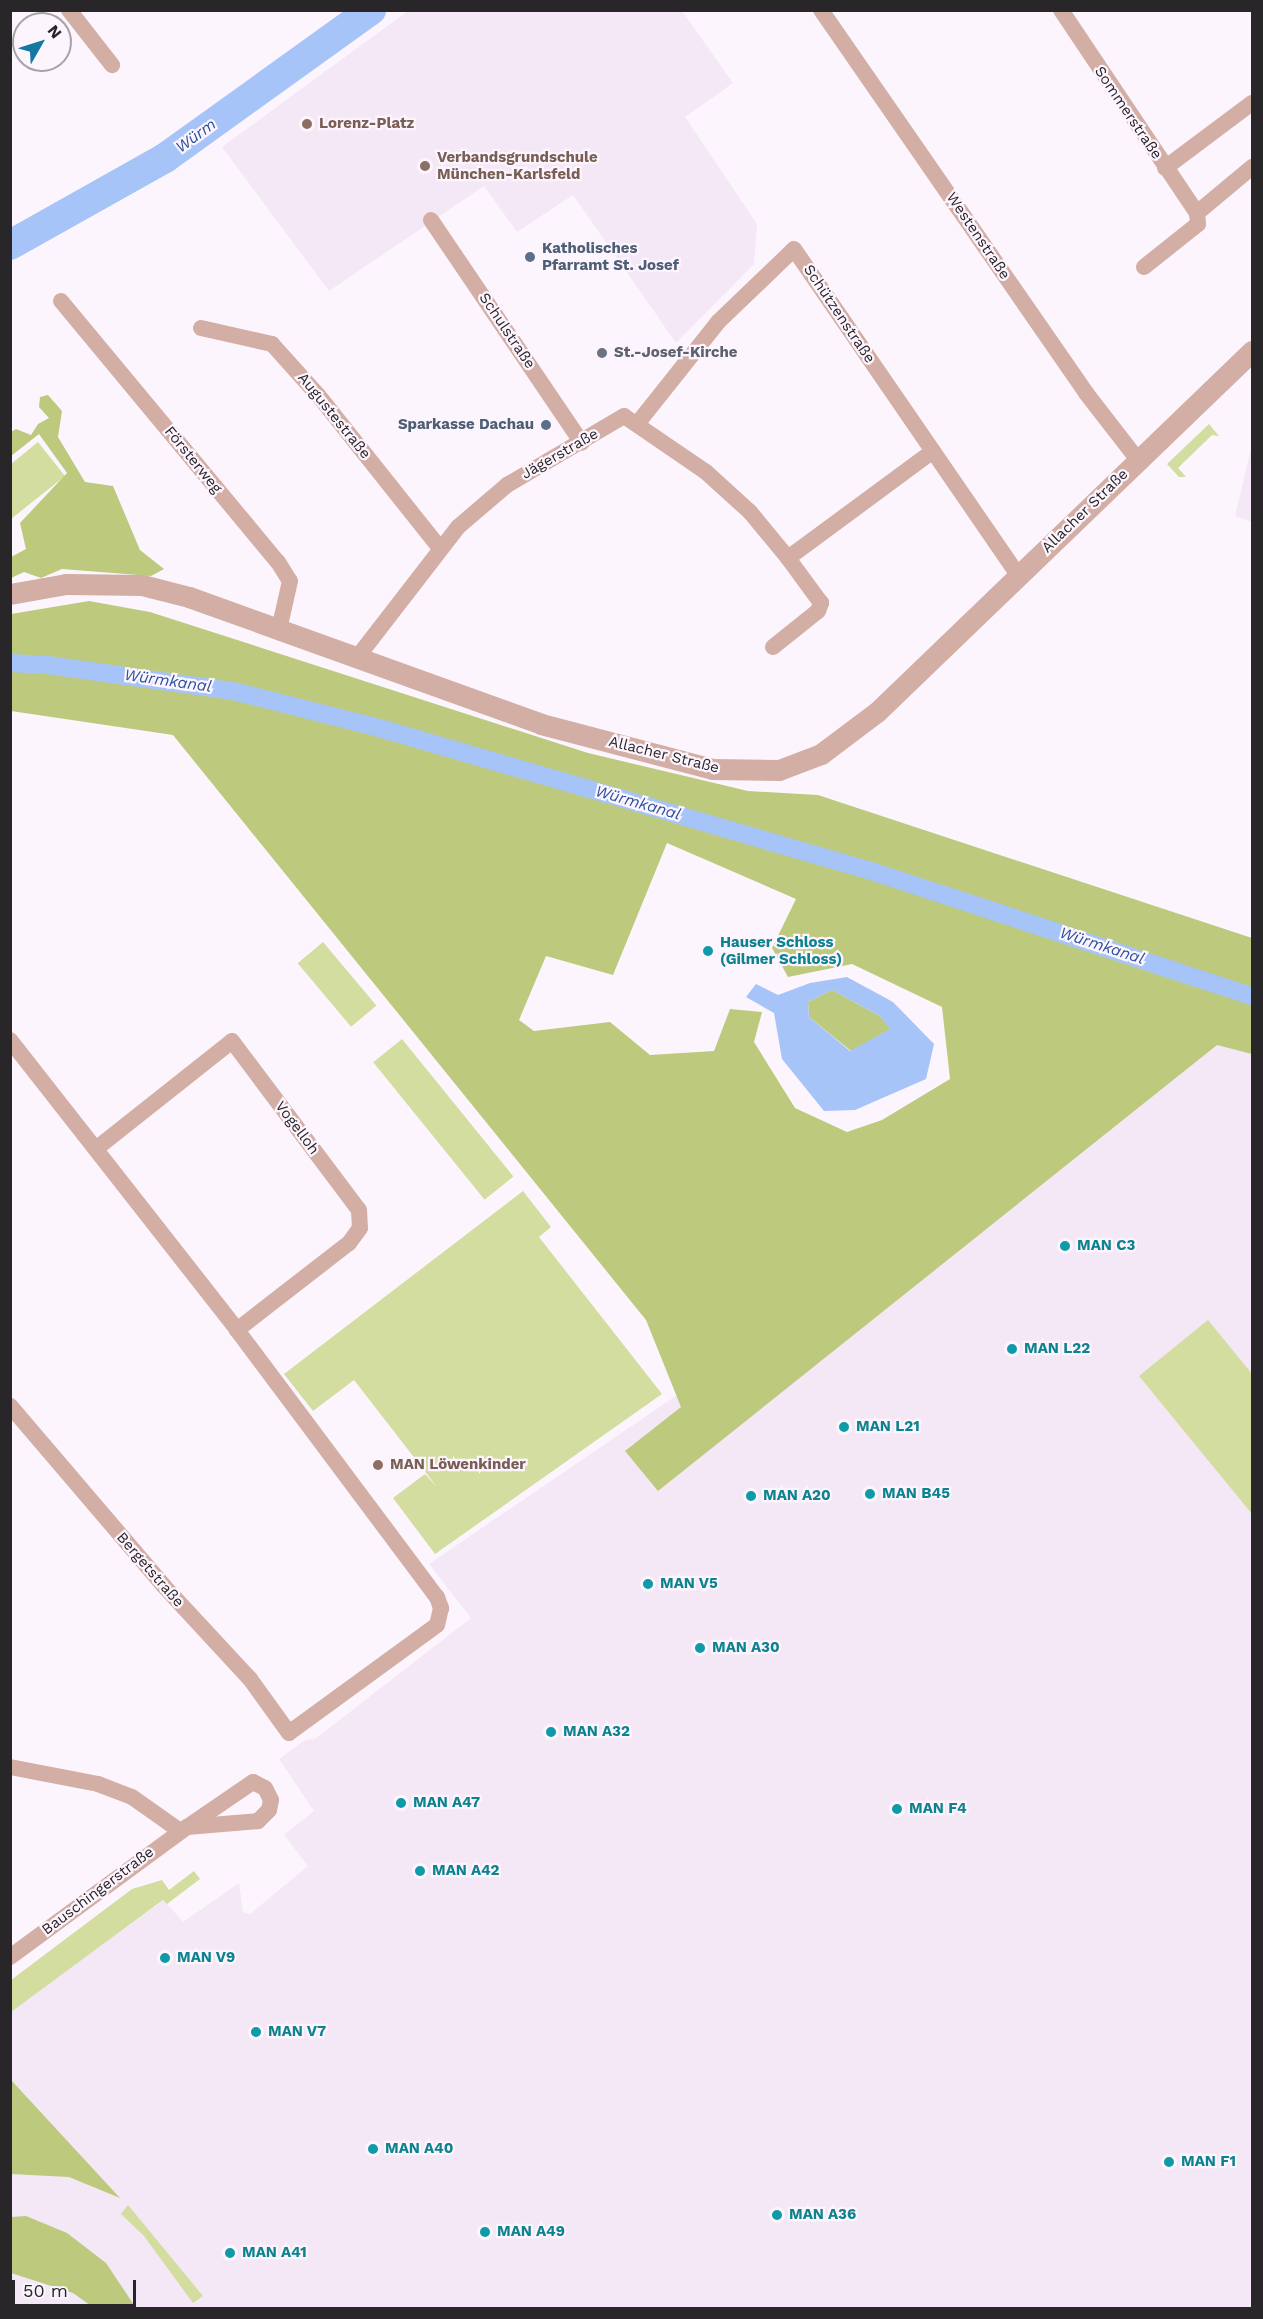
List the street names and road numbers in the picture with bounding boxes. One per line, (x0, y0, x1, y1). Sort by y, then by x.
street label: Sommerstraße (1090, 63, 1166, 163)
street label: Westenstraße (942, 189, 1014, 283)
street label: Schützenstraße (799, 261, 879, 367)
street label: Schulstraße (475, 290, 539, 372)
street label: Augustestraße (294, 369, 374, 463)
street label: Försterweg (161, 423, 225, 497)
street label: Jägerstraße (518, 425, 602, 483)
street label: Allacher Straße (1038, 465, 1132, 557)
street label: Allacher Straße (607, 733, 721, 777)
street label: Vogelloh (271, 1098, 323, 1158)
street label: Bergetstraße (113, 1529, 187, 1611)
street label: Bauschingerstraße (39, 1843, 157, 1939)

